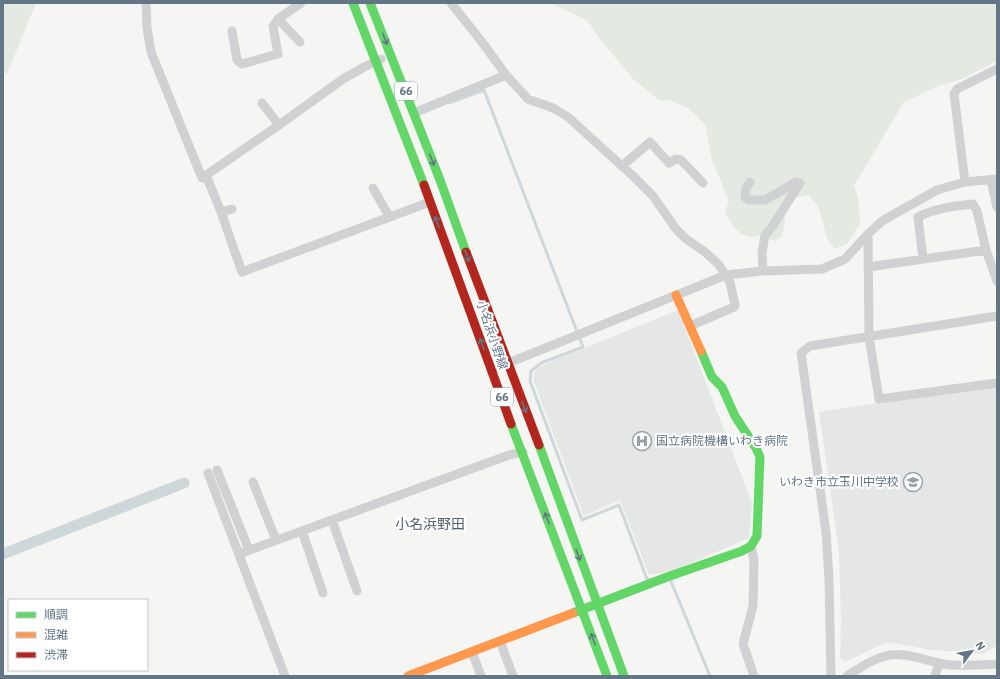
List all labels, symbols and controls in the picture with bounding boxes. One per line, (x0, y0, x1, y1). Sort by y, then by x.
one-way arrow (381, 33, 389, 45)
road number: 66 (395, 82, 417, 100)
one-way arrow (429, 154, 437, 166)
one-way arrow (433, 216, 441, 228)
one-way arrow (464, 249, 471, 262)
street label: 小名浜小野線 (474, 298, 511, 371)
one-way arrow (478, 337, 485, 350)
road number: 66 (491, 388, 513, 406)
one-way arrow (520, 401, 528, 413)
hospital icon: 国立病院機構いわき病院 (631, 430, 653, 452)
place label: 国立病院機構いわき病院 (656, 433, 788, 448)
school or university icon: いわき市立玉川中学校 (902, 471, 924, 493)
place label: いわき市立玉川中学校 (779, 474, 899, 489)
one-way arrow (543, 512, 551, 524)
district label: 小名浜野田 (395, 515, 465, 533)
one-way arrow (575, 549, 583, 561)
legend (8, 599, 148, 671)
text: 順調 (44, 607, 68, 622)
text: 混雑 (44, 627, 68, 642)
north arrow (952, 631, 992, 671)
one-way arrow (588, 634, 596, 646)
text: N (972, 639, 989, 653)
text: 渋滞 (44, 647, 68, 662)

